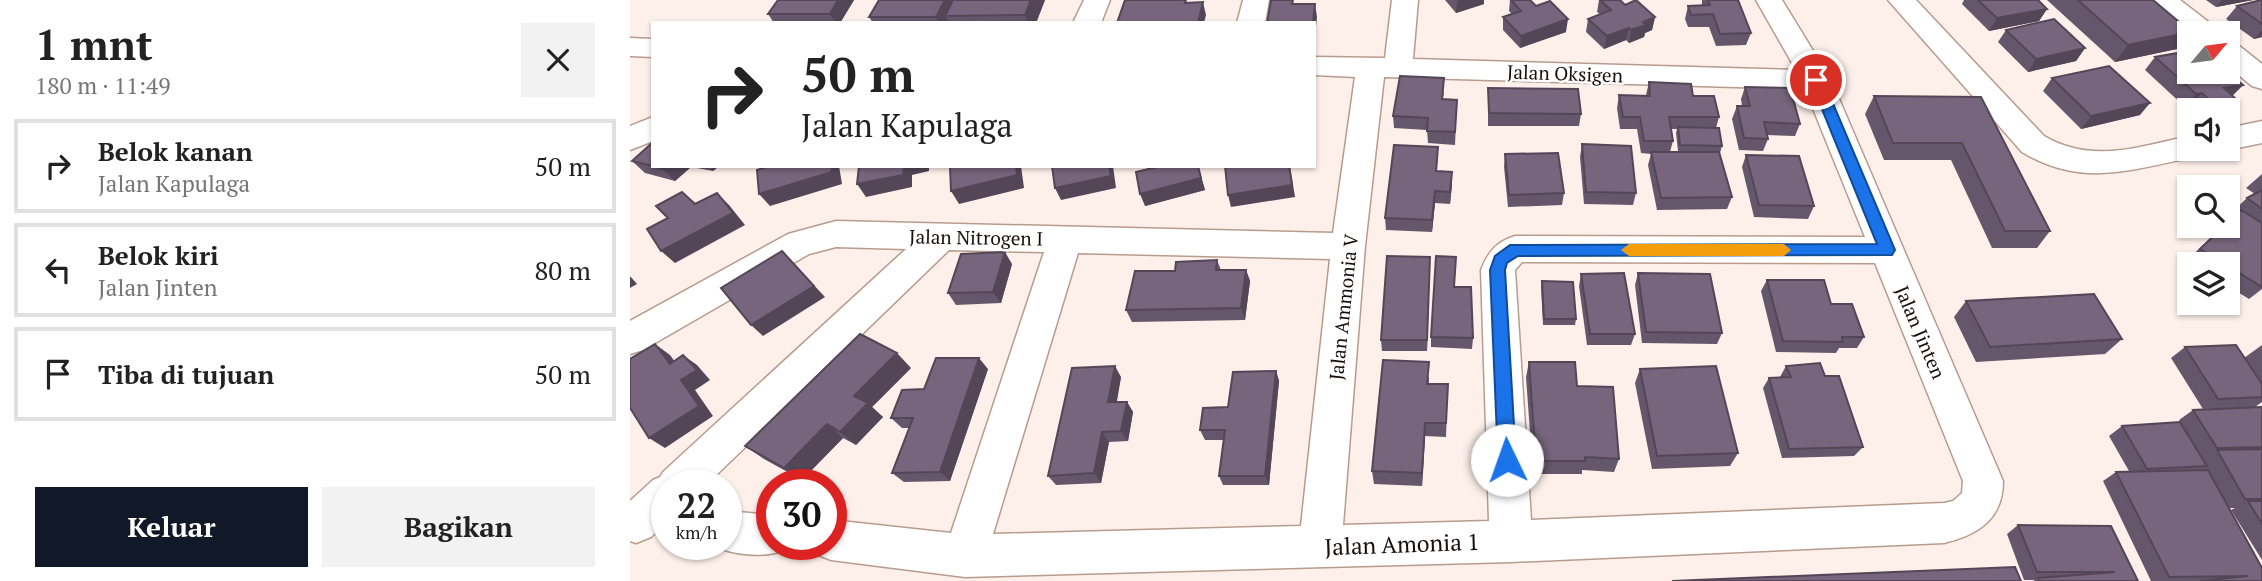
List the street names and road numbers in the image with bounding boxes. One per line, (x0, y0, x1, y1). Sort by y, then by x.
street label: Jalan Oksigen (1507, 58, 1623, 88)
street label: Jalan Nitrogen I (909, 223, 1043, 251)
street label: Jalan Ammonia V (1323, 233, 1363, 381)
street label: Jalan Jinten (1890, 282, 1952, 382)
street label: Jalan Amonia 1 (1324, 526, 1480, 562)

